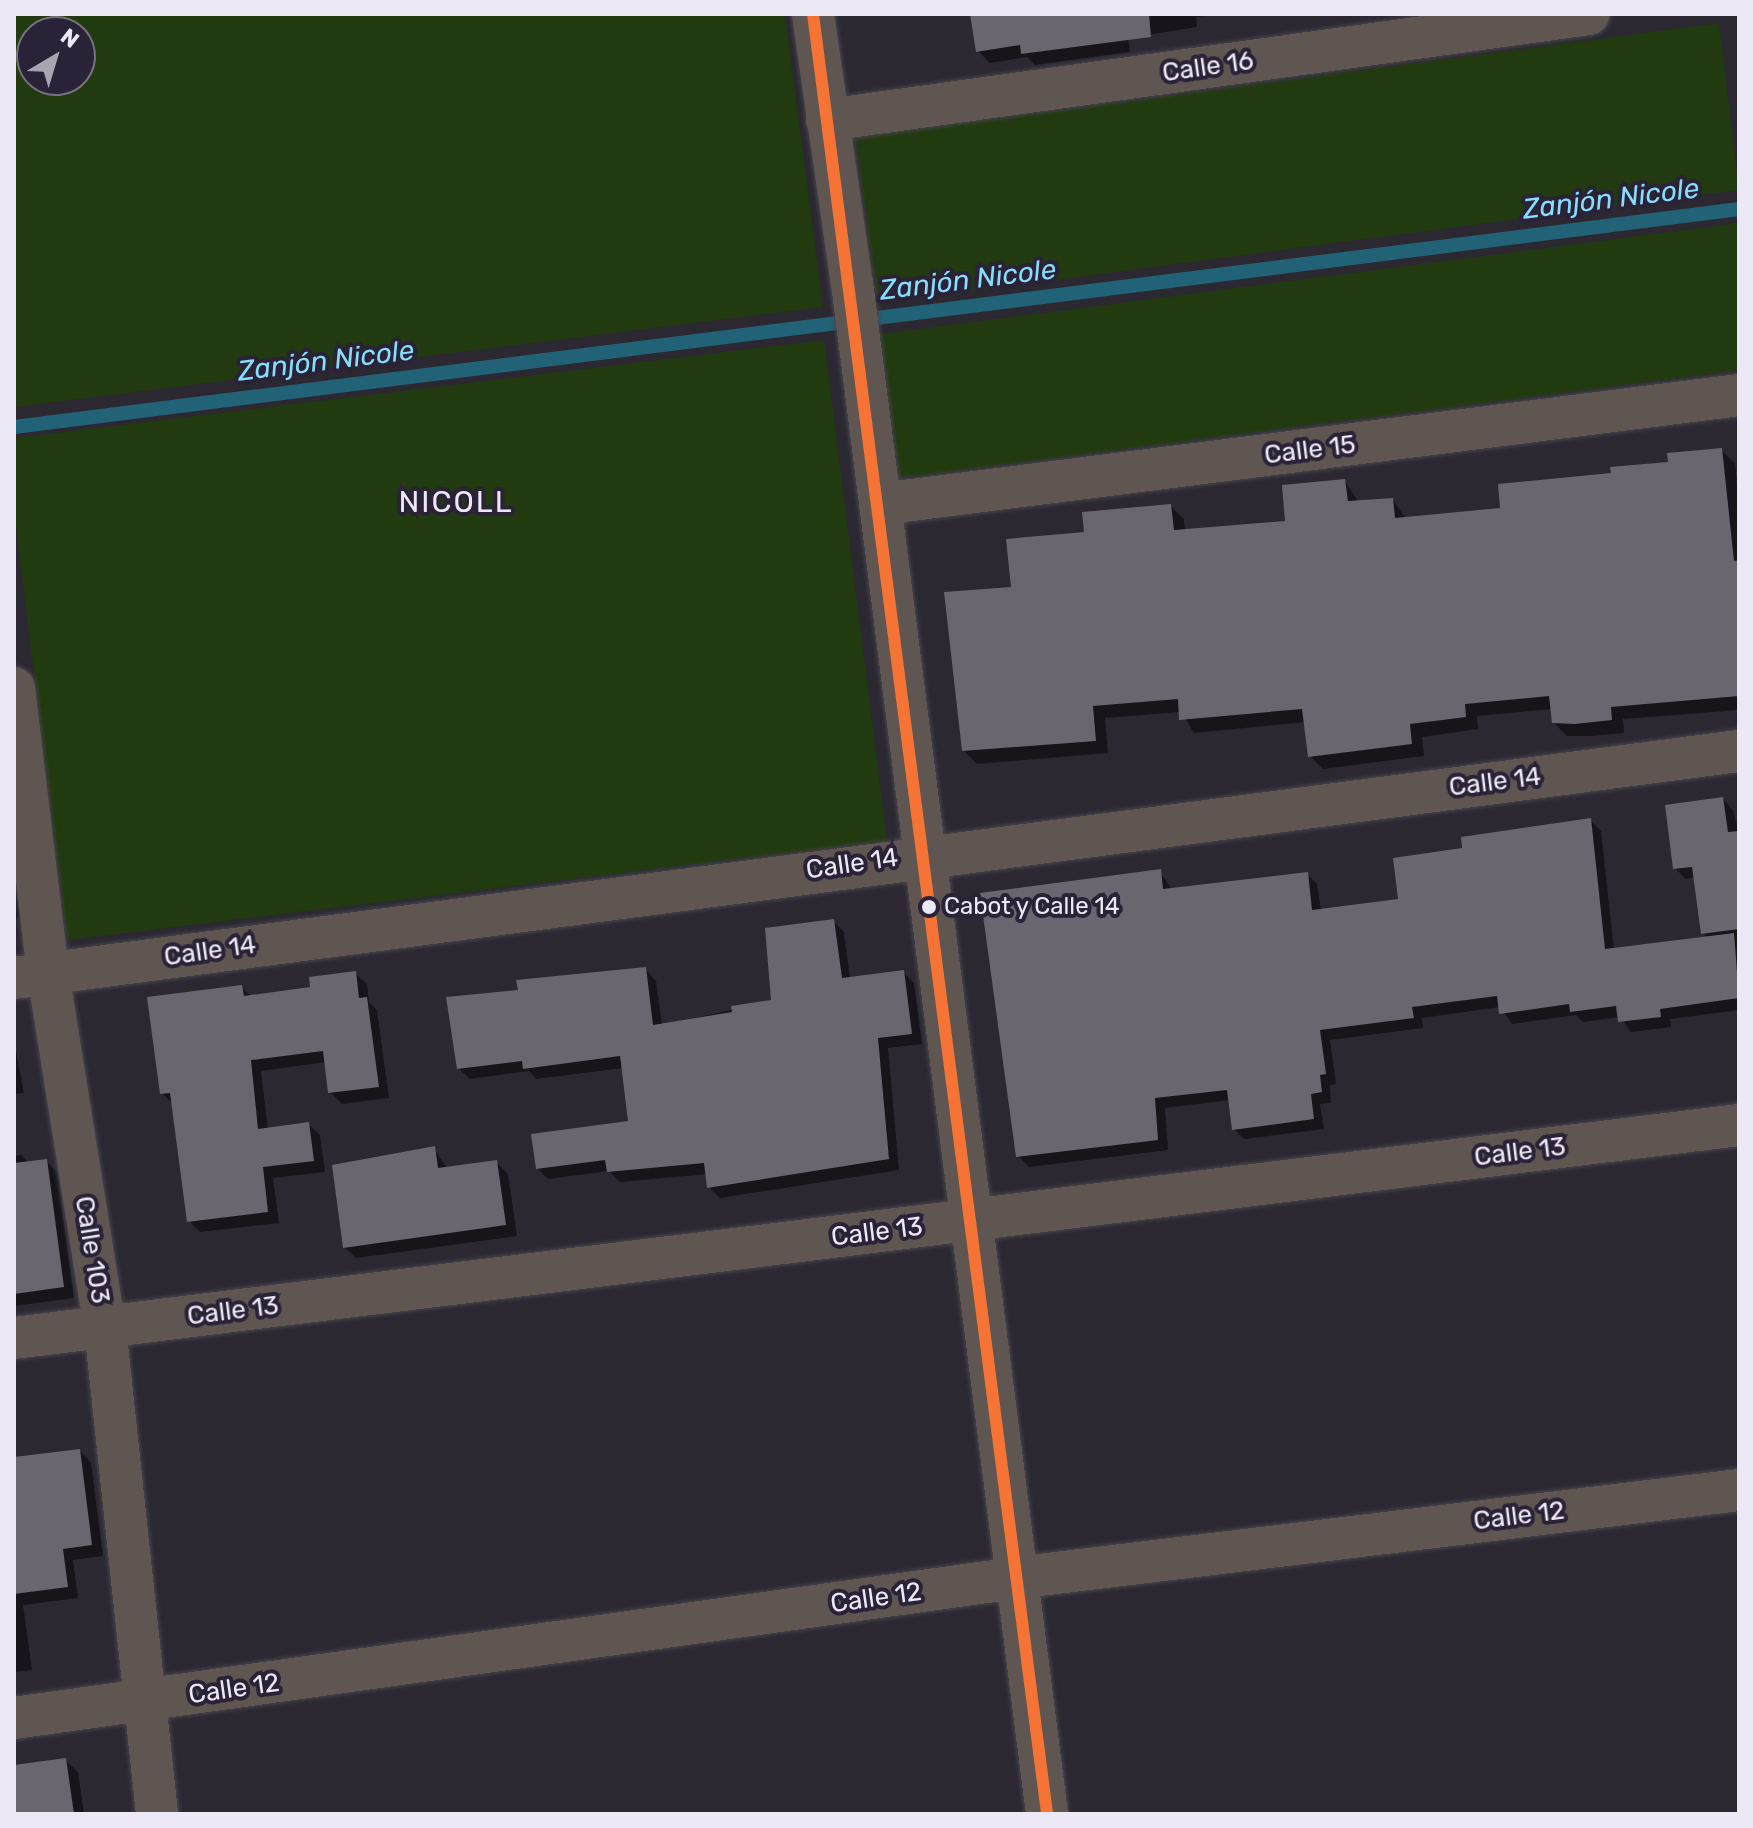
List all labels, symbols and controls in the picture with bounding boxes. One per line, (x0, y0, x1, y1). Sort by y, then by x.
north arrow (16, 16, 96, 96)
text: N (55, 23, 84, 54)
street label: Calle 16 (1160, 45, 1256, 89)
water label: Zanjón Nicole (1521, 172, 1701, 226)
water label: Zanjón Nicole (878, 253, 1058, 307)
water label: Zanjón Nicole (236, 334, 416, 388)
street label: Calle 15 (1263, 429, 1357, 471)
district label: NICOLL (398, 484, 514, 520)
street label: Calle 14 (1447, 761, 1543, 803)
street label: Calle 14 (804, 842, 900, 886)
place label: Cabot y Calle 14 (944, 893, 1121, 921)
marker: Cabot y Calle 14 (921, 899, 937, 915)
street label: Calle 14 (162, 929, 258, 973)
street label: Calle 13 (1472, 1131, 1568, 1173)
street label: Calle 103 (68, 1194, 116, 1306)
street label: Calle 13 (829, 1211, 925, 1253)
street label: Calle 13 (185, 1290, 281, 1332)
street label: Calle 12 (1472, 1495, 1566, 1537)
street label: Calle 12 (828, 1576, 924, 1620)
street label: Calle 12 (186, 1667, 282, 1711)

